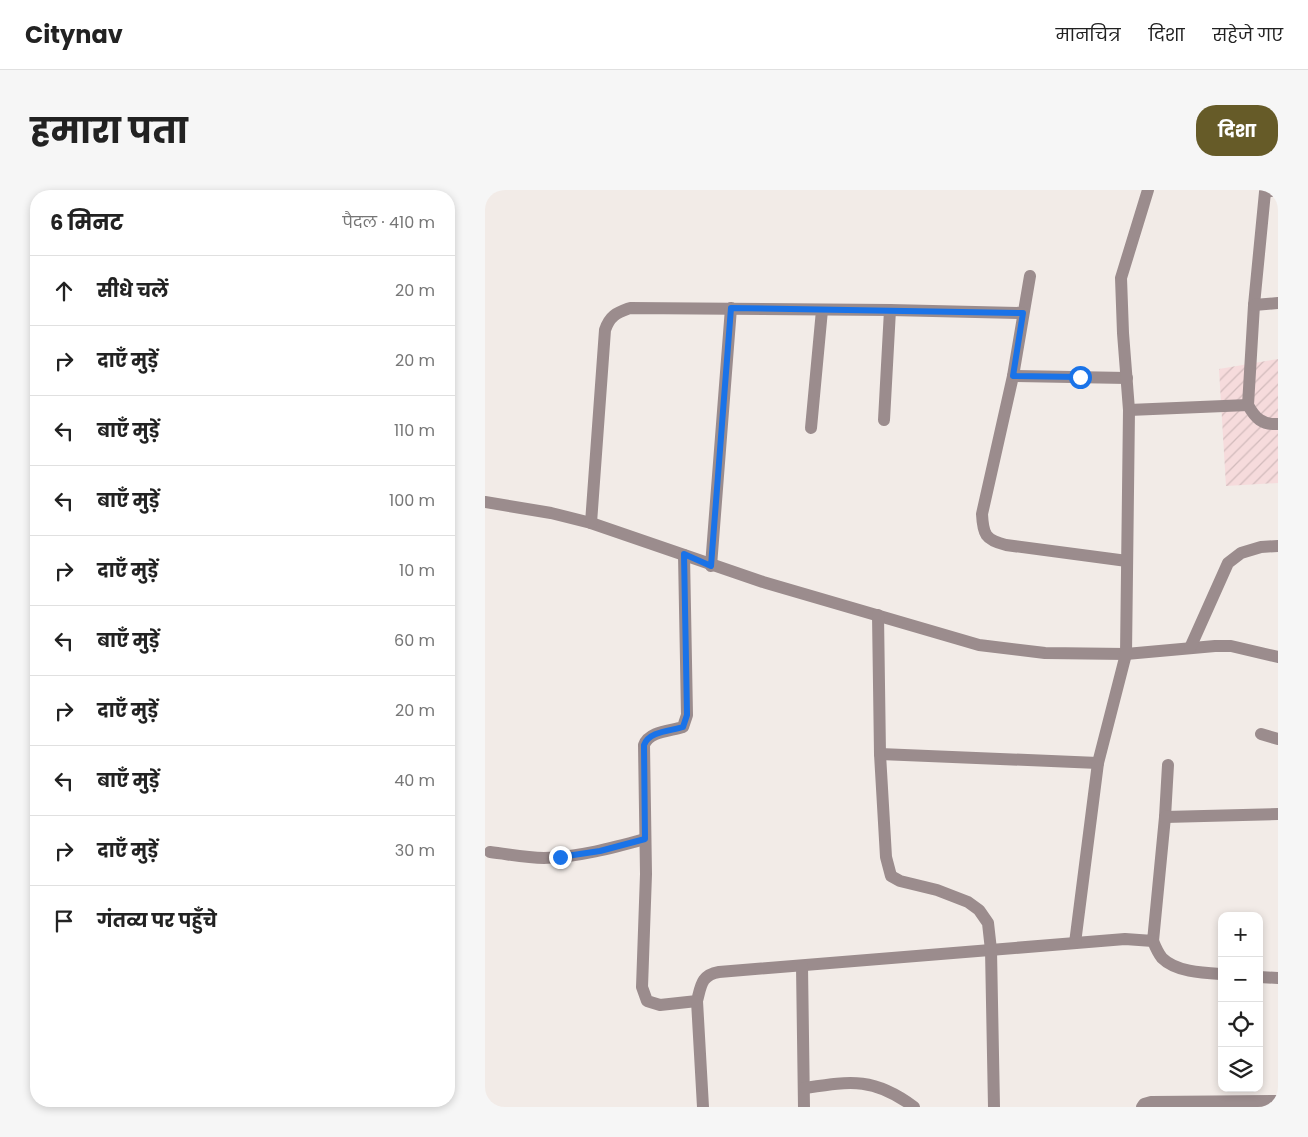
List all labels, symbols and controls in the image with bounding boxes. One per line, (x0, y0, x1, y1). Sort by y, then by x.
text: Citynav (25, 18, 123, 51)
text: मानचित्र (1056, 22, 1120, 47)
text: दिशा (1148, 22, 1185, 47)
text: सहेजे गए (1213, 22, 1283, 47)
button: दिशा (1196, 105, 1278, 156)
text: हमारा पता (30, 106, 188, 155)
text: 6 मिनट (50, 208, 123, 237)
text: पैदल · 410 m (342, 211, 435, 234)
icon: ahead (50, 277, 78, 305)
text: सीधे चलें (97, 277, 168, 304)
text: 20 m (395, 279, 435, 302)
icon: right (50, 347, 78, 375)
text: दाएँ मुड़ें (97, 347, 158, 374)
text: 20 m (395, 349, 435, 372)
route start (1069, 366, 1092, 389)
icon: left (50, 417, 78, 445)
text: बाएँ मुड़ें (97, 417, 159, 444)
text: 110 m (394, 419, 435, 442)
icon: left (50, 487, 78, 515)
text: बाएँ मुड़ें (97, 487, 159, 514)
text: 100 m (389, 489, 435, 512)
icon: right (50, 557, 78, 585)
text: दाएँ मुड़ें (97, 557, 158, 584)
text: 10 m (399, 559, 435, 582)
icon: left (50, 627, 78, 655)
text: बाएँ मुड़ें (97, 627, 159, 654)
text: 60 m (394, 629, 435, 652)
icon: right (50, 697, 78, 725)
text: दाएँ मुड़ें (97, 697, 158, 724)
text: 20 m (395, 699, 435, 722)
icon: left (50, 767, 78, 795)
text: बाएँ मुड़ें (97, 767, 159, 794)
text: 40 m (394, 769, 435, 792)
icon: right (50, 837, 78, 865)
text: दाएँ मुड़ें (97, 837, 158, 864)
text: 30 m (395, 839, 435, 862)
route end (549, 846, 572, 869)
icon: arrive (50, 907, 78, 935)
text: गंतव्य पर पहुँचे (97, 907, 217, 934)
map controls (1218, 912, 1263, 1092)
button: + (1218, 912, 1263, 957)
button: − (1218, 957, 1263, 1002)
button: locate (1218, 1002, 1263, 1047)
button: layers (1218, 1047, 1263, 1092)

